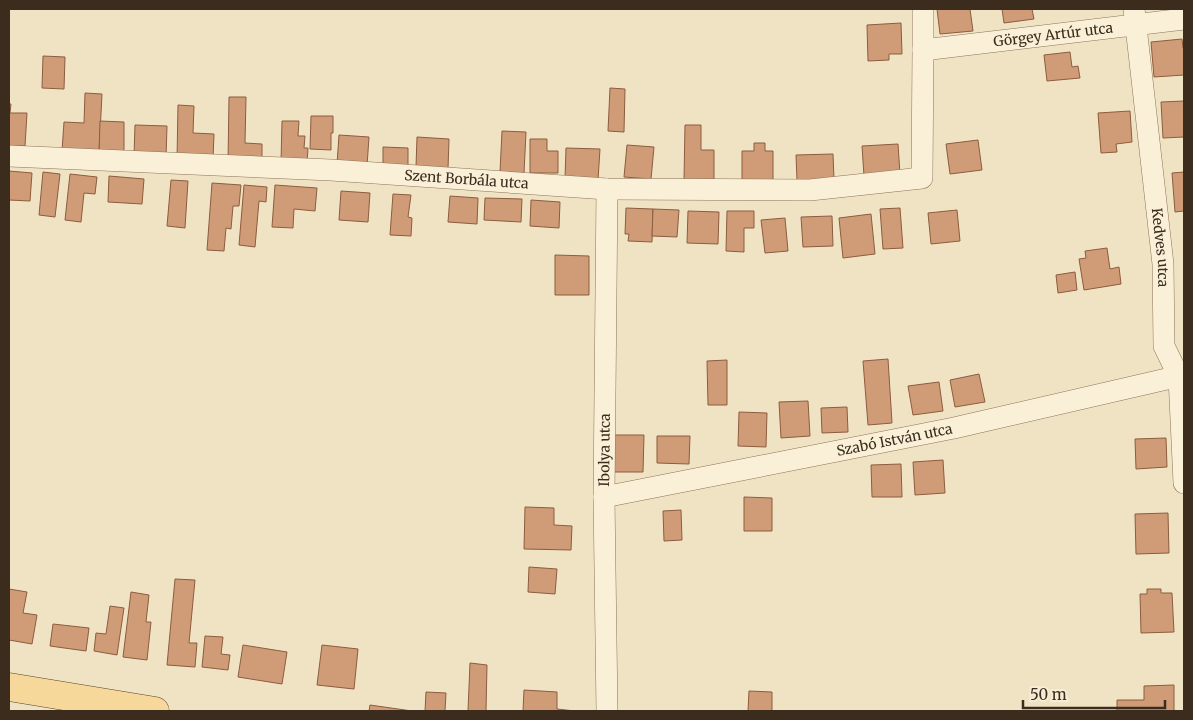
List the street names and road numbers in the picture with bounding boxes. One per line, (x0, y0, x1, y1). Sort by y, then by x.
street label: Görgey Artúr utca (992, 18, 1114, 51)
street label: Szent Borbála utca (404, 166, 530, 193)
street label: Kedves utca (1148, 207, 1172, 288)
street label: Ibolya utca (595, 413, 614, 487)
street label: Szabó István utca (835, 419, 954, 460)

